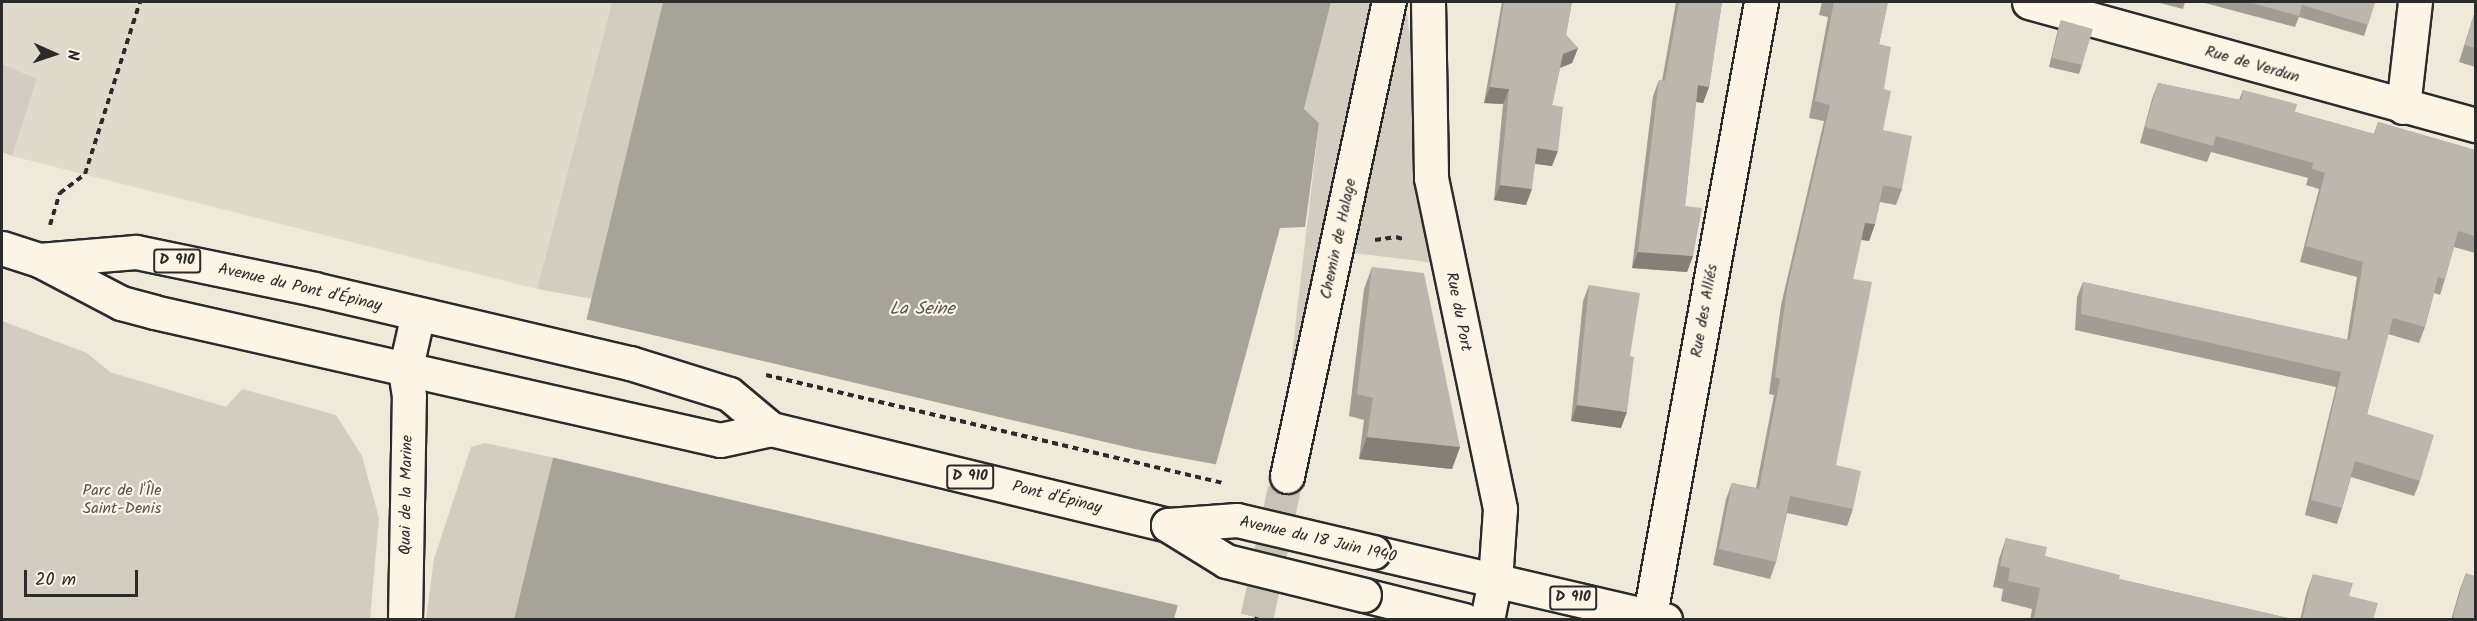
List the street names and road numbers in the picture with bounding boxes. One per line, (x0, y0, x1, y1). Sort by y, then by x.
street label: Rue de Verdun (2203, 42, 2301, 88)
street label: Chemin de Halage (1317, 177, 1361, 301)
road number: D 910 (153, 249, 201, 273)
street label: Avenue du Pont d'Épinay (216, 260, 384, 316)
street label: Rue des Alliés (1687, 263, 1723, 359)
street label: Rue du Port (1441, 271, 1475, 353)
street label: Quai de la Marine (396, 435, 418, 555)
road number: D 910 (946, 465, 994, 489)
street label: Pont d'Épinay (1010, 478, 1104, 518)
street label: Avenue du 18 Juin 1940 (1238, 513, 1398, 567)
road number: D 910 (1549, 586, 1597, 610)

